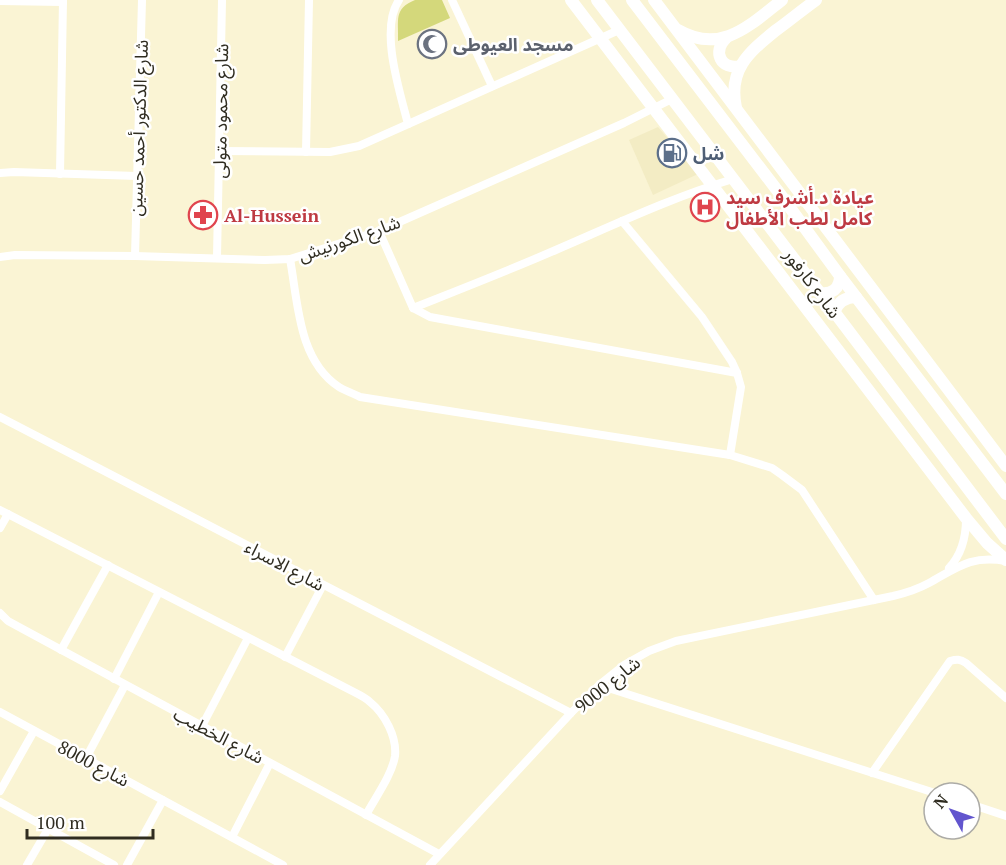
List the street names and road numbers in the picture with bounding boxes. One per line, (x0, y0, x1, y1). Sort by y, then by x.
street label: شارع الدكتور أحمد حسين (123, 39, 156, 217)
street label: شارع محمود متولى (207, 43, 236, 179)
street label: شارع الكورنيش (295, 209, 404, 270)
street label: شارع كارفور (776, 243, 847, 325)
street label: شارع الاسراء (240, 534, 329, 599)
street label: شارع 9000 (569, 650, 647, 720)
street label: شارع الخطيب (168, 701, 268, 771)
street label: شارع 8000 (53, 734, 134, 795)

